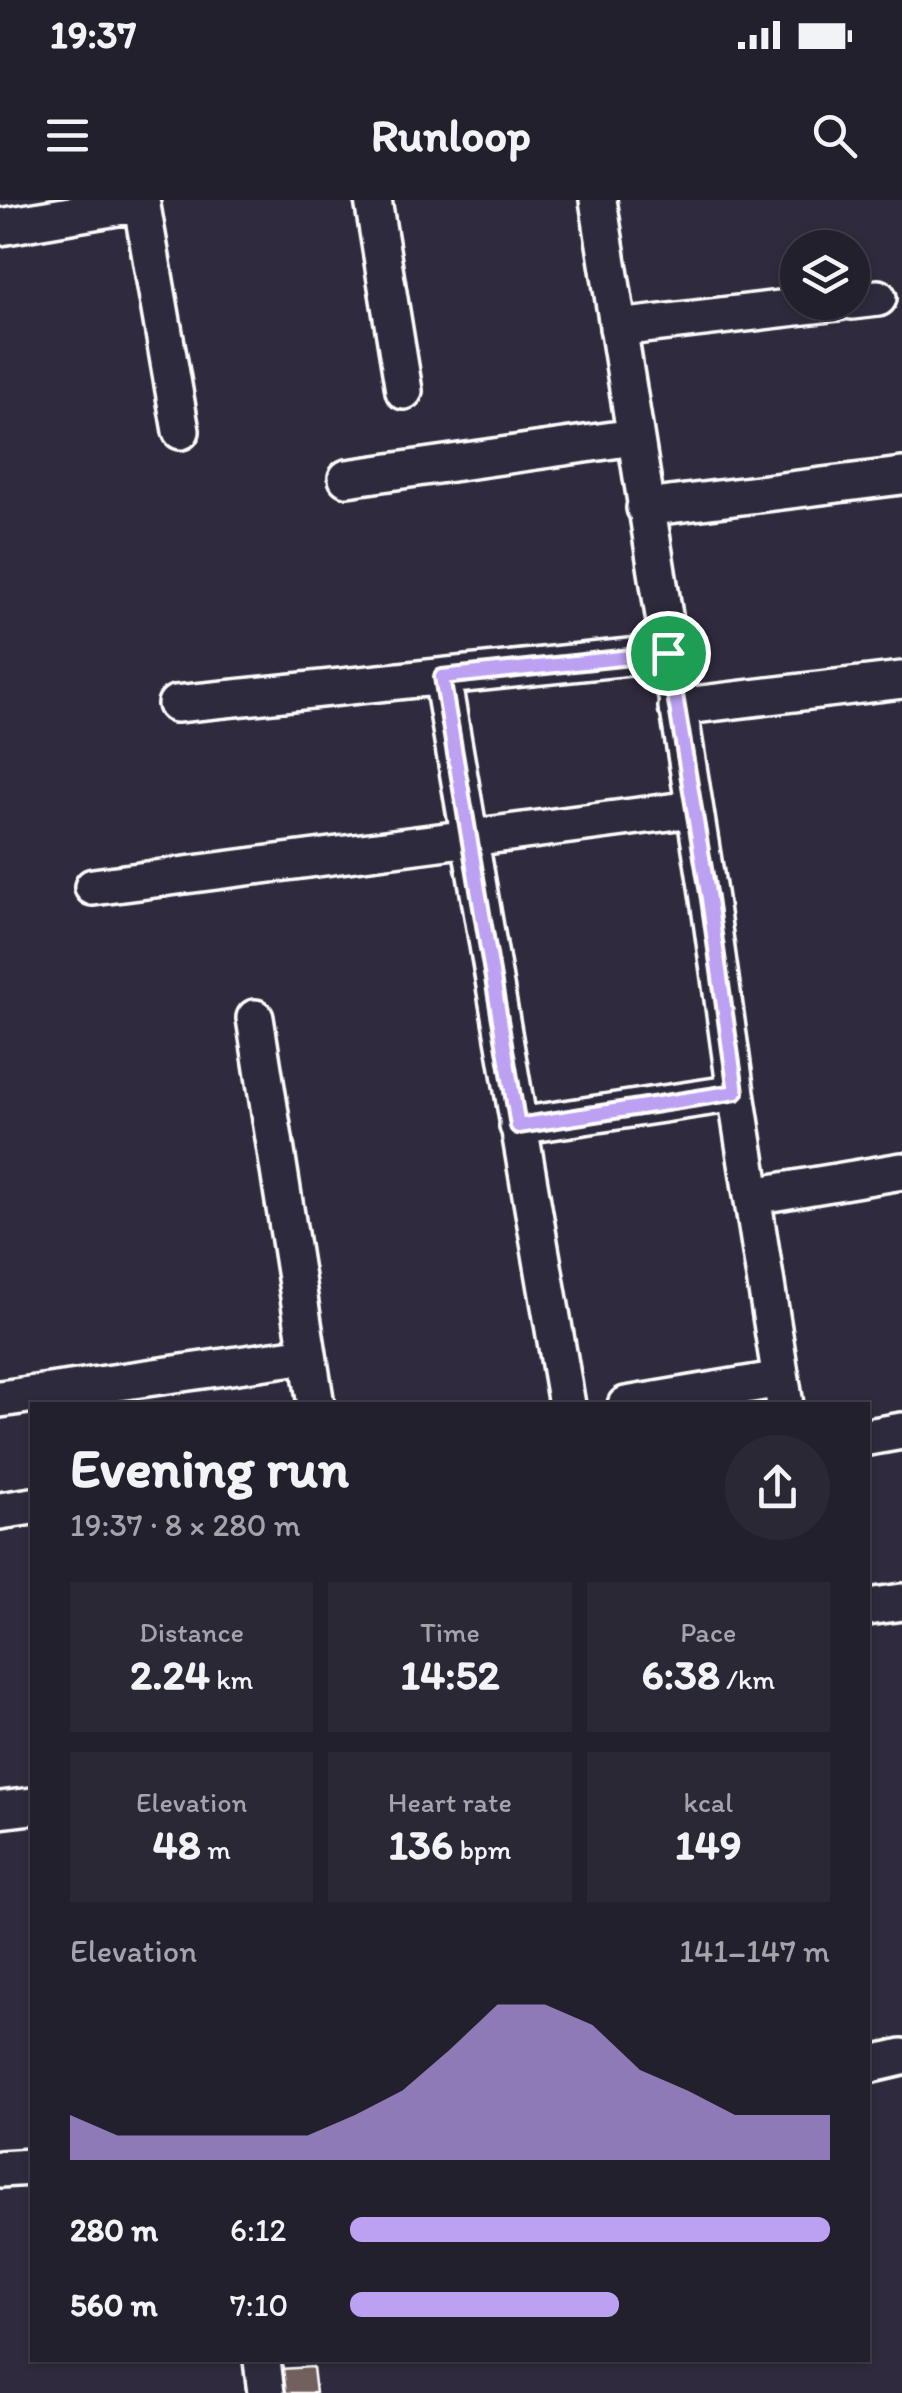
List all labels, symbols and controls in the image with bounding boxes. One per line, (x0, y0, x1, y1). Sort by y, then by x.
text: 19:37 (50, 12, 136, 58)
icon: menu (40, 108, 95, 163)
text: Runloop (371, 108, 531, 162)
icon: search (807, 108, 862, 163)
map controls (780, 230, 870, 320)
button: layers (780, 230, 870, 320)
pin (626, 611, 711, 696)
icon: arrive (641, 626, 696, 681)
text: Evening run (70, 1435, 349, 1501)
button: share (725, 1435, 830, 1540)
text: 19:37 · 8 × 280 m (70, 1506, 301, 1544)
text: Distance (139, 1615, 244, 1649)
text: Time (420, 1615, 480, 1649)
text: Pace (680, 1615, 736, 1649)
text: 2.24 (130, 1649, 210, 1700)
text: 14:52 (400, 1649, 500, 1700)
text: 6:38 (642, 1649, 720, 1700)
text: km (210, 1662, 253, 1696)
text: /km (720, 1662, 775, 1696)
text: Elevation (136, 1785, 247, 1819)
text: Heart rate (388, 1785, 512, 1819)
text: kcal (683, 1785, 733, 1819)
text: 48 (153, 1819, 201, 1870)
text: 136 (389, 1819, 453, 1870)
text: 149 (675, 1819, 742, 1870)
text: m (201, 1832, 231, 1866)
text: bpm (453, 1832, 511, 1866)
text: Elevation (70, 1932, 197, 1970)
text: 141–147 m (679, 1932, 830, 1970)
text: 280 m (70, 2211, 158, 2249)
text: 6:12 (230, 2211, 286, 2249)
text: 560 m (70, 2286, 158, 2324)
text: 7:10 (230, 2286, 288, 2324)

